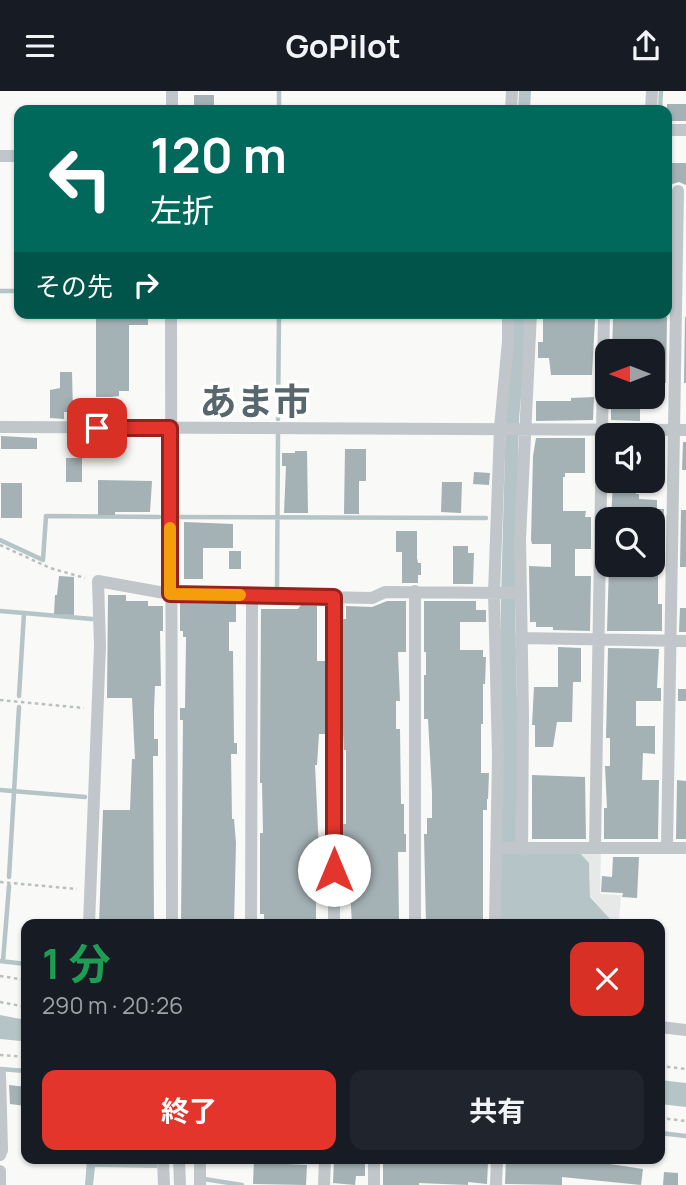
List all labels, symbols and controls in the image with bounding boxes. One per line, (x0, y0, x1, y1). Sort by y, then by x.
text: GoPilot (285, 24, 401, 68)
icon: menu (21, 27, 59, 65)
icon: share (627, 27, 665, 65)
text: 120 m (150, 121, 287, 188)
icon: left (35, 133, 126, 224)
text: 左折 (150, 188, 214, 232)
icon: right (127, 266, 165, 304)
text: その先 (35, 268, 113, 304)
north arrow (595, 339, 665, 409)
map controls (595, 339, 665, 577)
district label: あま市 (200, 376, 311, 426)
pin (67, 398, 127, 458)
icon: arrive (78, 409, 116, 447)
button: sound (595, 423, 665, 493)
button: search (595, 507, 665, 577)
position arrow (297, 833, 371, 907)
text: 1 分 (42, 934, 111, 992)
button: close (570, 942, 644, 1016)
text: 290 m · 20:26 (42, 989, 183, 1021)
button: 終了 (42, 1070, 336, 1150)
button: 共有 (350, 1070, 644, 1150)

